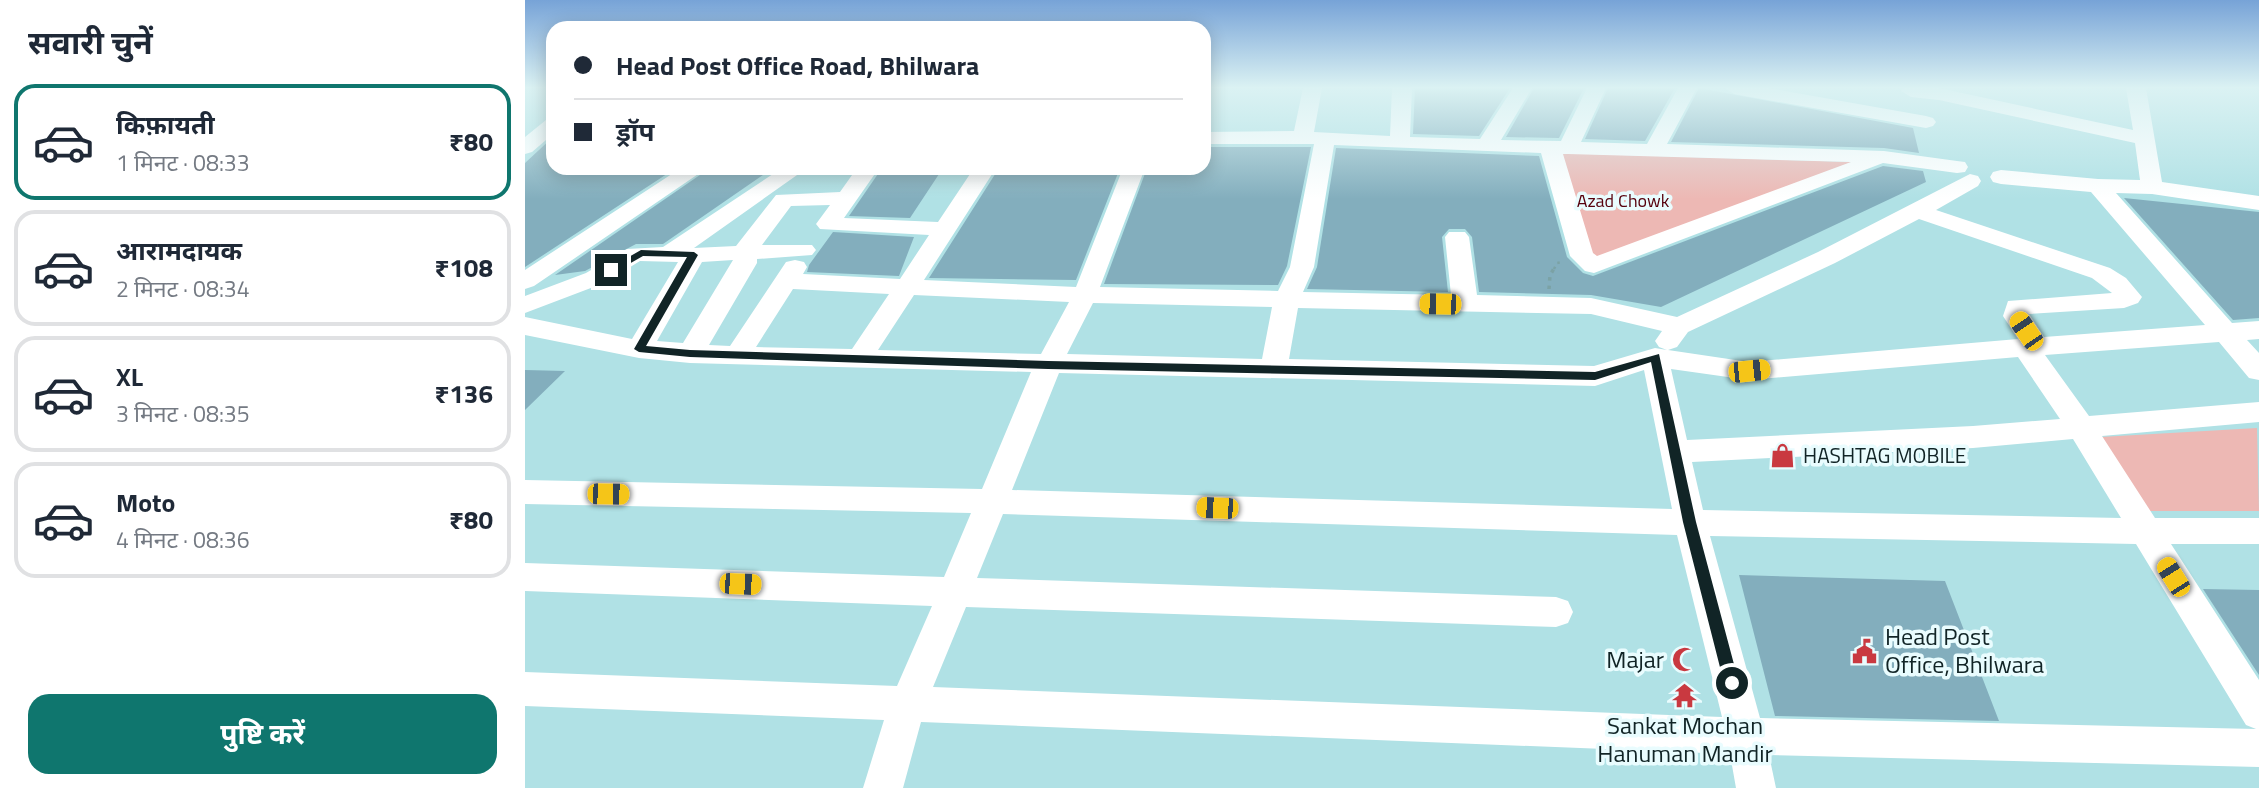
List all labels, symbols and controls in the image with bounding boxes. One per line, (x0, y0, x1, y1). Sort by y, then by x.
text: सवारी चुनें (28, 18, 153, 66)
text: Head Post Office Road, Bhilwara (616, 46, 979, 85)
text: किफ़ायती (116, 105, 215, 144)
icon: car (32, 111, 95, 174)
text: ड्रॉप (616, 112, 654, 151)
text: ₹80 (449, 122, 493, 161)
text: 1 मिनट · 08:33 (116, 145, 250, 180)
park label: Azad Chowk (1577, 187, 1670, 214)
text: आरामदायक (116, 231, 242, 270)
icon: car (32, 237, 95, 300)
text: ₹108 (434, 248, 493, 287)
route end (595, 254, 627, 286)
text: 2 मिनट · 08:34 (116, 271, 250, 306)
car (1419, 293, 1462, 315)
car (2006, 308, 2047, 354)
text: XL (116, 357, 143, 396)
car (1728, 358, 1771, 384)
icon: car (32, 363, 95, 426)
text: ₹136 (434, 374, 493, 413)
text: 3 मिनट · 08:35 (116, 396, 250, 431)
place label: HASHTAG MOBILE (1803, 439, 1966, 471)
shop icon: HASHTAG MOBILE (1769, 442, 1797, 470)
text: Moto (116, 483, 175, 522)
car (587, 483, 630, 505)
icon: car (32, 489, 95, 552)
car (1196, 497, 1239, 519)
text: ₹80 (449, 500, 493, 539)
text: 4 मिनट · 08:36 (116, 522, 250, 557)
car (2153, 554, 2194, 600)
car (719, 573, 762, 595)
place label: Head Post Office, Bhilwara (1885, 618, 2044, 682)
public building icon: Head Post Office, Bhilwara (1851, 637, 1879, 665)
place label: Majar (1606, 641, 1664, 677)
mosque icon: Majar (1670, 646, 1698, 674)
route start (1716, 667, 1748, 699)
temple icon: Sankat Mochan Hanuman Mandir (1671, 681, 1699, 709)
button: पुष्टि करें (28, 694, 497, 774)
place label: Sankat Mochan Hanuman Mandir (1597, 707, 1773, 771)

